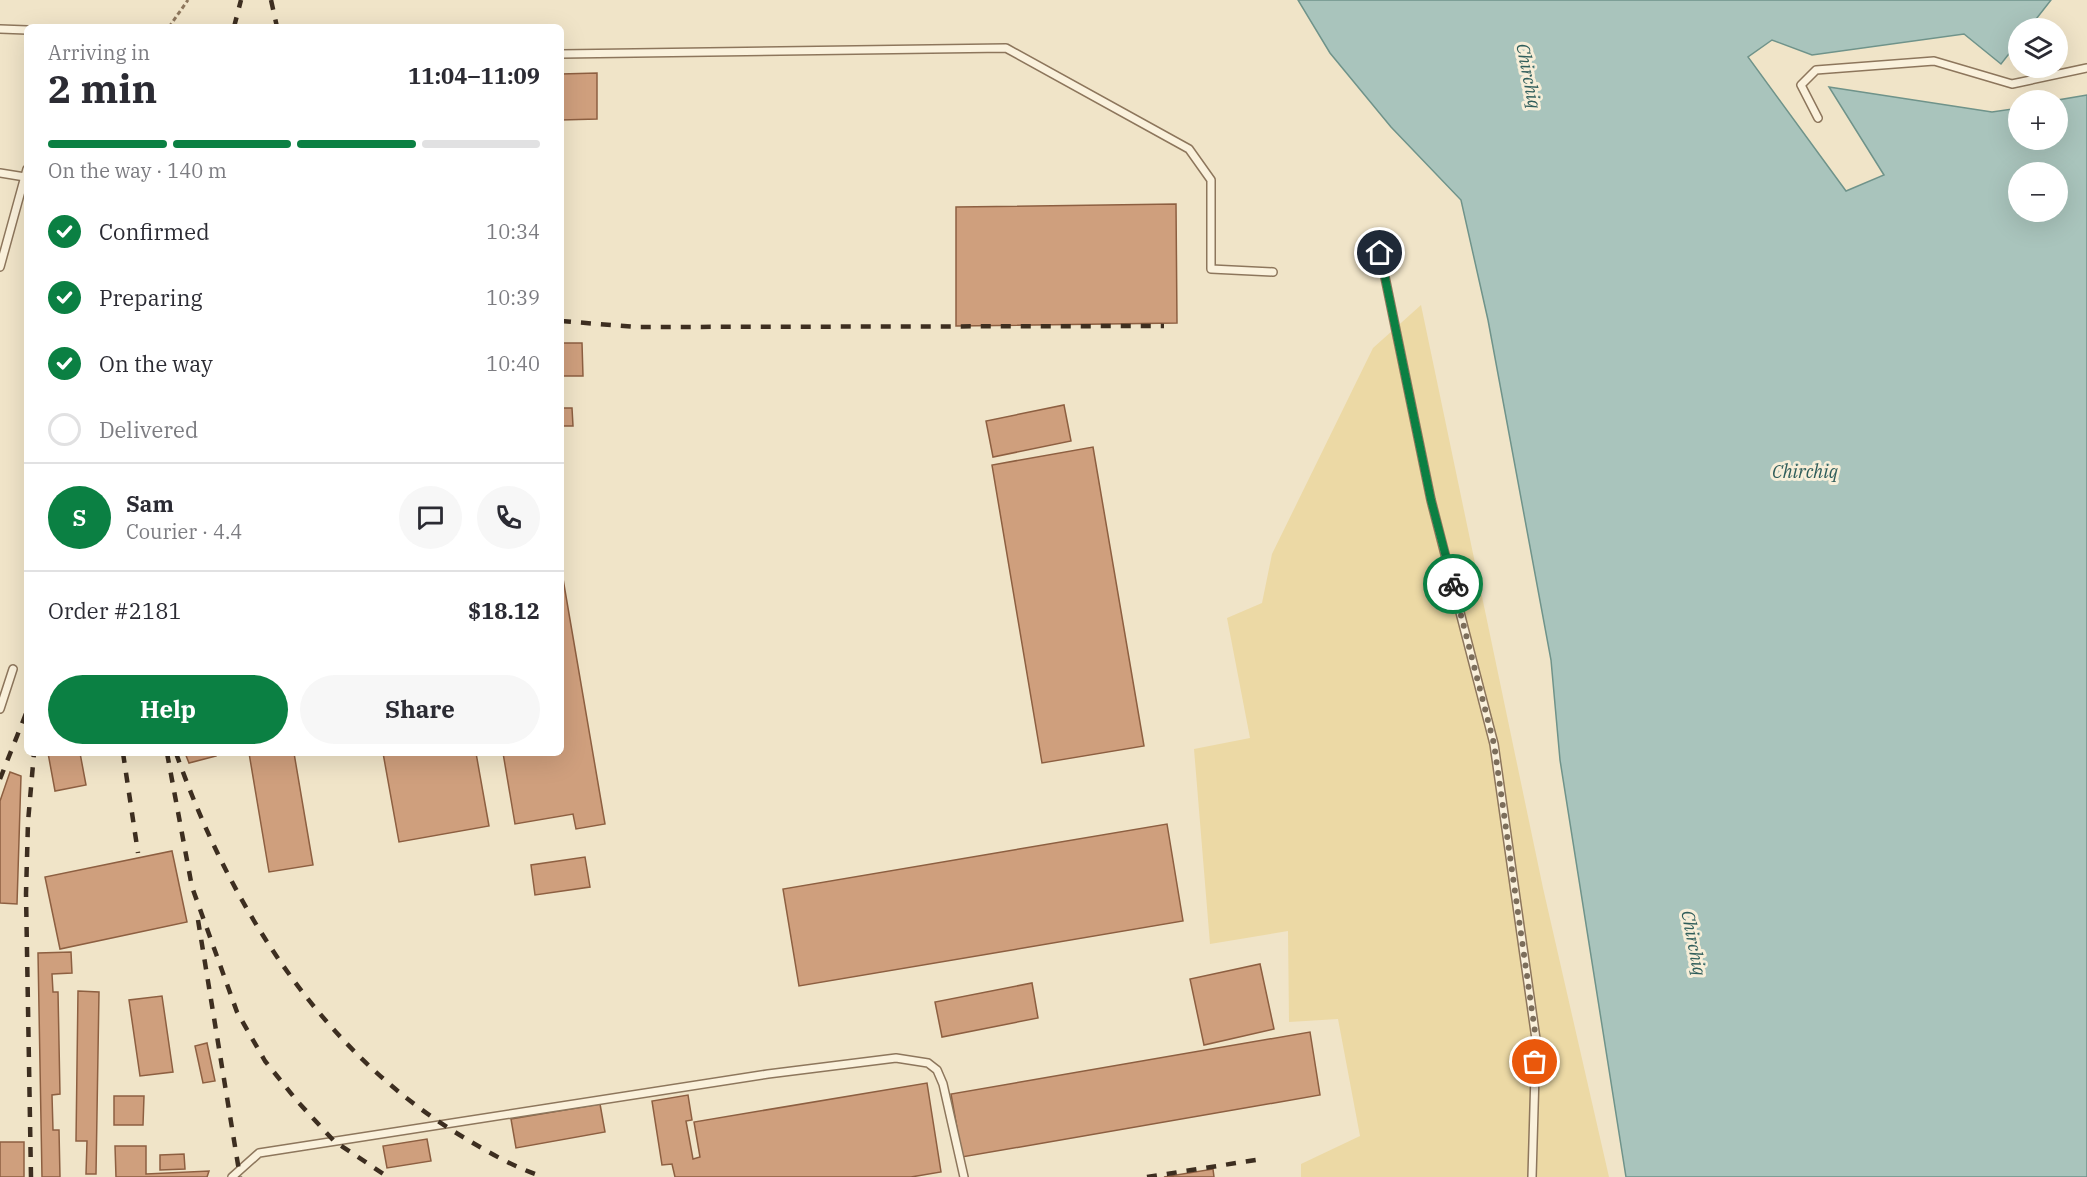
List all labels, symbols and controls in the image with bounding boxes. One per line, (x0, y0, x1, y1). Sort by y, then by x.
map controls (2008, 18, 2068, 222)
button: layers (2008, 18, 2068, 78)
text: Arriving in (48, 39, 150, 66)
water label: Chirchiq (1511, 41, 1547, 111)
text: 11:04–11:09 (408, 61, 540, 90)
text: 2 min (48, 63, 157, 114)
button: + (2008, 90, 2068, 150)
text: On the way · 140 m (48, 157, 227, 184)
button: − (2008, 162, 2068, 222)
icon: check (48, 215, 81, 248)
text: Confirmed (99, 217, 210, 246)
text: 10:34 (486, 218, 540, 245)
pin (1354, 227, 1405, 278)
icon: home (1363, 236, 1396, 269)
icon: check (48, 281, 81, 314)
text: Preparing (99, 283, 203, 312)
text: 10:39 (486, 284, 540, 311)
icon: check (48, 347, 81, 380)
text: On the way (99, 349, 213, 378)
text: 10:40 (486, 350, 540, 377)
text: Delivered (99, 415, 198, 444)
water label: Chirchiq (1772, 460, 1838, 483)
button: chat (399, 486, 462, 549)
button: phone (477, 486, 540, 549)
text: Sam (126, 489, 174, 518)
text: S (73, 503, 86, 532)
text: Courier · 4.4 (126, 518, 242, 545)
courier (1423, 554, 1483, 614)
icon: bike (1437, 568, 1470, 601)
text: Order #2181 (48, 596, 182, 625)
text: $18.12 (468, 596, 540, 625)
button: Help (48, 675, 288, 744)
button: Share (300, 675, 540, 744)
water label: Chirchiq (1676, 908, 1712, 978)
pin (1509, 1036, 1560, 1087)
icon: bag (1518, 1045, 1551, 1078)

